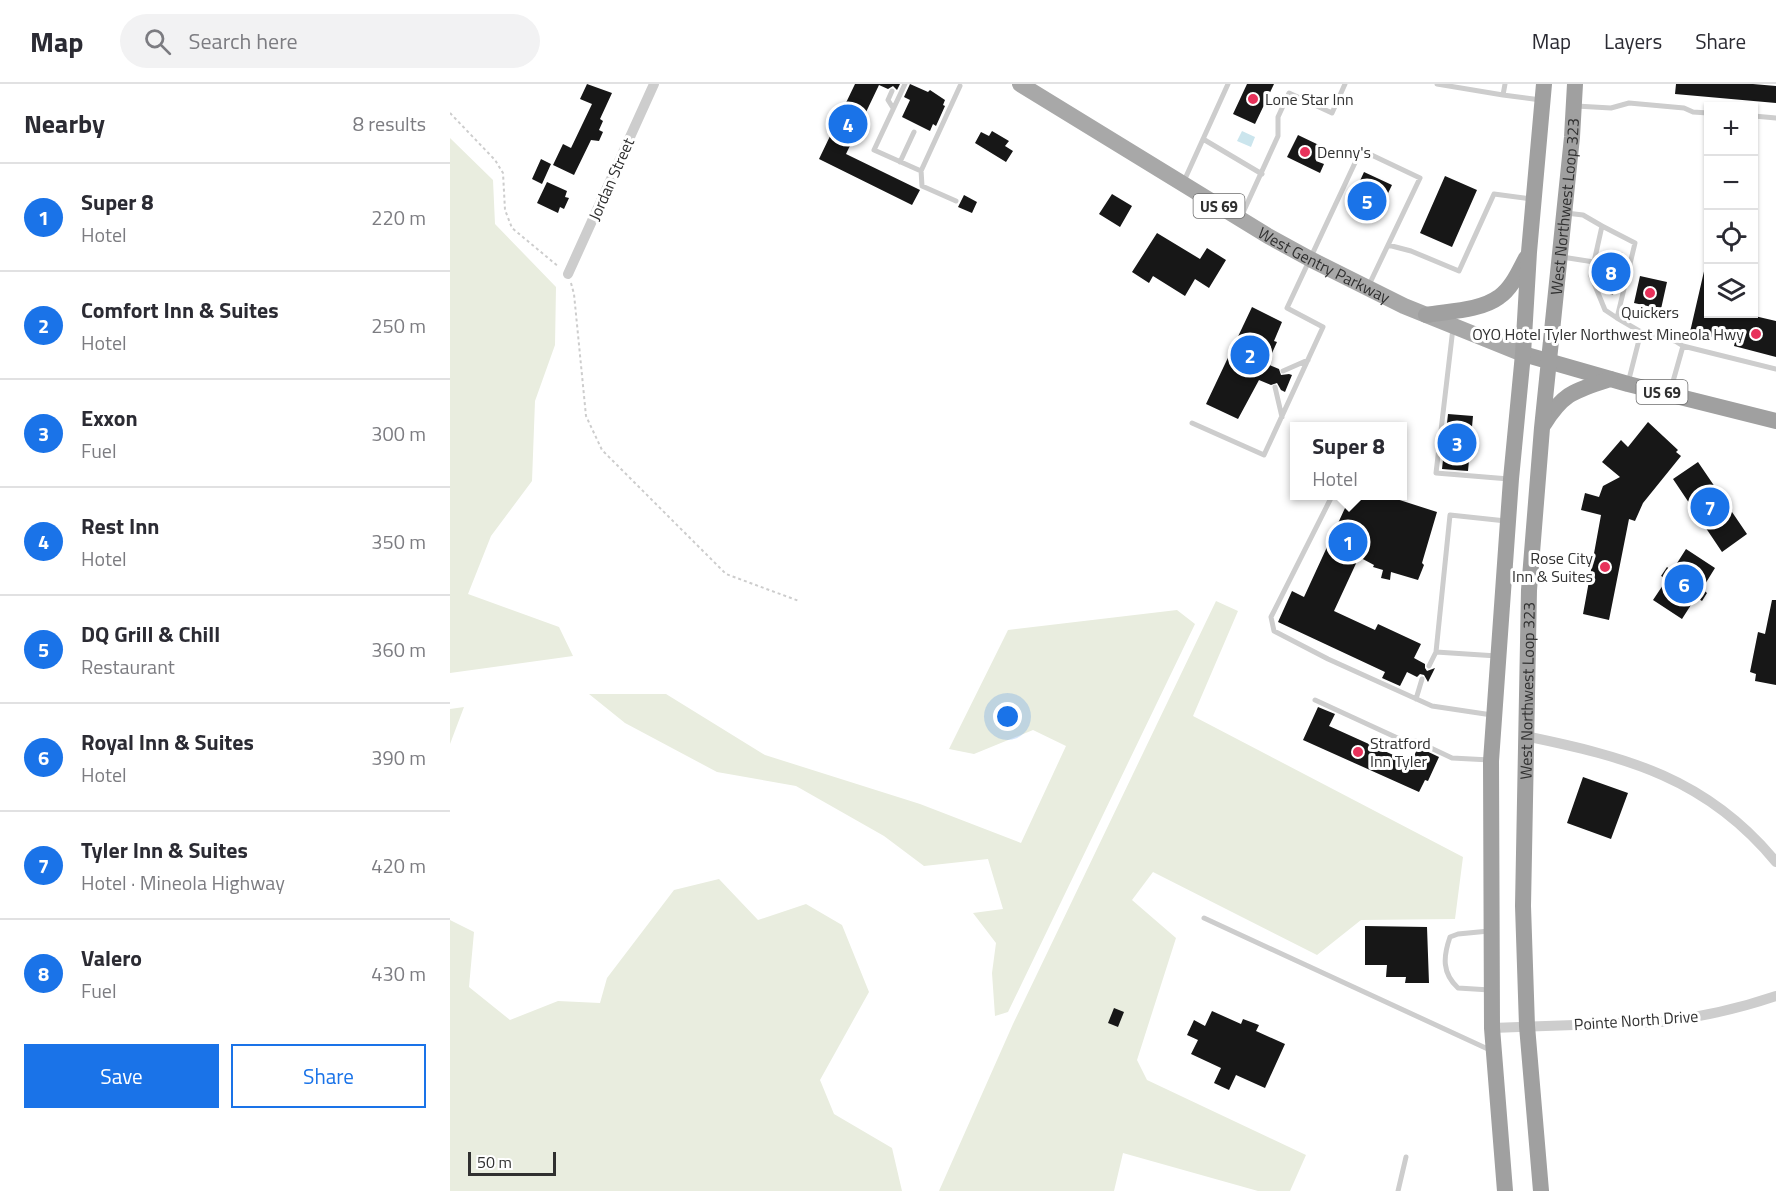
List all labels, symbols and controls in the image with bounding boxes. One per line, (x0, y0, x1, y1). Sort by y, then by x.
search box (120, 14, 540, 68)
text: Map (30, 20, 84, 63)
text: Search here (189, 24, 298, 58)
icon: search (141, 25, 174, 58)
text: Map (1532, 25, 1571, 57)
text: Layers (1604, 25, 1662, 57)
text: Share (1695, 25, 1746, 57)
place label: Lone Star Inn (1265, 87, 1354, 111)
marker: Lone Star Inn (1246, 92, 1260, 106)
pin: 4 (828, 102, 868, 147)
map controls (1704, 102, 1758, 318)
button: + (1704, 102, 1758, 156)
text: Nearby (24, 104, 105, 143)
text: 8 results (353, 108, 426, 139)
street label: West Northwest Loop 323 (1544, 117, 1585, 296)
street label: Jordan Street (582, 134, 640, 224)
place label: Denny's (1317, 140, 1371, 164)
marker: Denny's (1298, 145, 1312, 159)
button: − (1704, 156, 1758, 210)
pin: 5 (1348, 178, 1386, 224)
text: Super 8 (81, 185, 154, 219)
road number: US 69 (1194, 194, 1244, 218)
text: 1 (38, 202, 49, 233)
text: 220 m (371, 202, 426, 233)
button: locate (1704, 210, 1758, 264)
text: Hotel (81, 219, 127, 250)
street label: West Gentry Parkway (1253, 221, 1395, 309)
pin: 8 (1592, 250, 1630, 294)
button: layers (1704, 264, 1758, 318)
marker: Quickers (1643, 286, 1657, 300)
text: Comfort Inn & Suites (81, 293, 279, 327)
place label: Quickers (1621, 300, 1679, 324)
text: 2 (38, 310, 49, 341)
text: 250 m (371, 310, 426, 341)
place label: OYO Hotel Tyler Northwest Mineola Hwy (1472, 322, 1744, 346)
text: Hotel (81, 327, 127, 358)
marker: OYO Hotel Tyler Northwest Mineola Hwy (1749, 327, 1763, 341)
pin: 2 (1230, 332, 1270, 378)
road number: US 69 (1636, 380, 1688, 404)
text: Exxon (81, 401, 138, 435)
text: 3 (38, 418, 49, 449)
text: 300 m (371, 418, 426, 449)
pin: 3 (1438, 420, 1476, 466)
popup (1290, 422, 1407, 500)
text: Super 8 (1312, 429, 1385, 463)
text: Fuel (81, 435, 117, 466)
text: Hotel (1312, 463, 1358, 494)
pin: 7 (1690, 484, 1730, 530)
text: Rest Inn (81, 509, 160, 543)
pin: 1 (1328, 520, 1368, 564)
text: 4 (38, 526, 49, 557)
text: 350 m (371, 526, 426, 557)
text: Hotel (81, 543, 127, 574)
place label: Rose City Inn & Suites (1512, 546, 1593, 588)
marker: Rose City Inn & Suites (1598, 560, 1612, 574)
pin: 6 (1664, 562, 1704, 606)
street label: West Northwest Loop 323 (1513, 602, 1541, 780)
text: DQ Grill & Chill (81, 617, 220, 651)
text: 5 (38, 634, 49, 665)
text: 360 m (371, 634, 426, 665)
text: Restaurant (81, 651, 175, 682)
your location (993, 702, 1022, 731)
text: Royal Inn & Suites (81, 725, 254, 759)
place label: Stratford Inn Tyler (1370, 731, 1431, 773)
text: 6 (38, 742, 49, 773)
text: 390 m (371, 742, 426, 773)
marker: Stratford Inn Tyler (1351, 745, 1365, 759)
text: Hotel (81, 759, 127, 790)
text: Tyler Inn & Suites (81, 833, 248, 867)
text: 7 (38, 850, 49, 881)
text: 420 m (371, 850, 426, 881)
text: Hotel · Mineola Highway (81, 867, 285, 898)
text: Valero (81, 941, 142, 975)
text: 8 (38, 958, 49, 989)
text: 430 m (371, 958, 426, 989)
text: Fuel (81, 975, 117, 1006)
street label: Pointe North Drive (1573, 1004, 1699, 1036)
button: Save (24, 1044, 219, 1108)
button: Share (231, 1044, 426, 1108)
scale bar (468, 1149, 556, 1176)
text: 50 m (477, 1150, 512, 1174)

